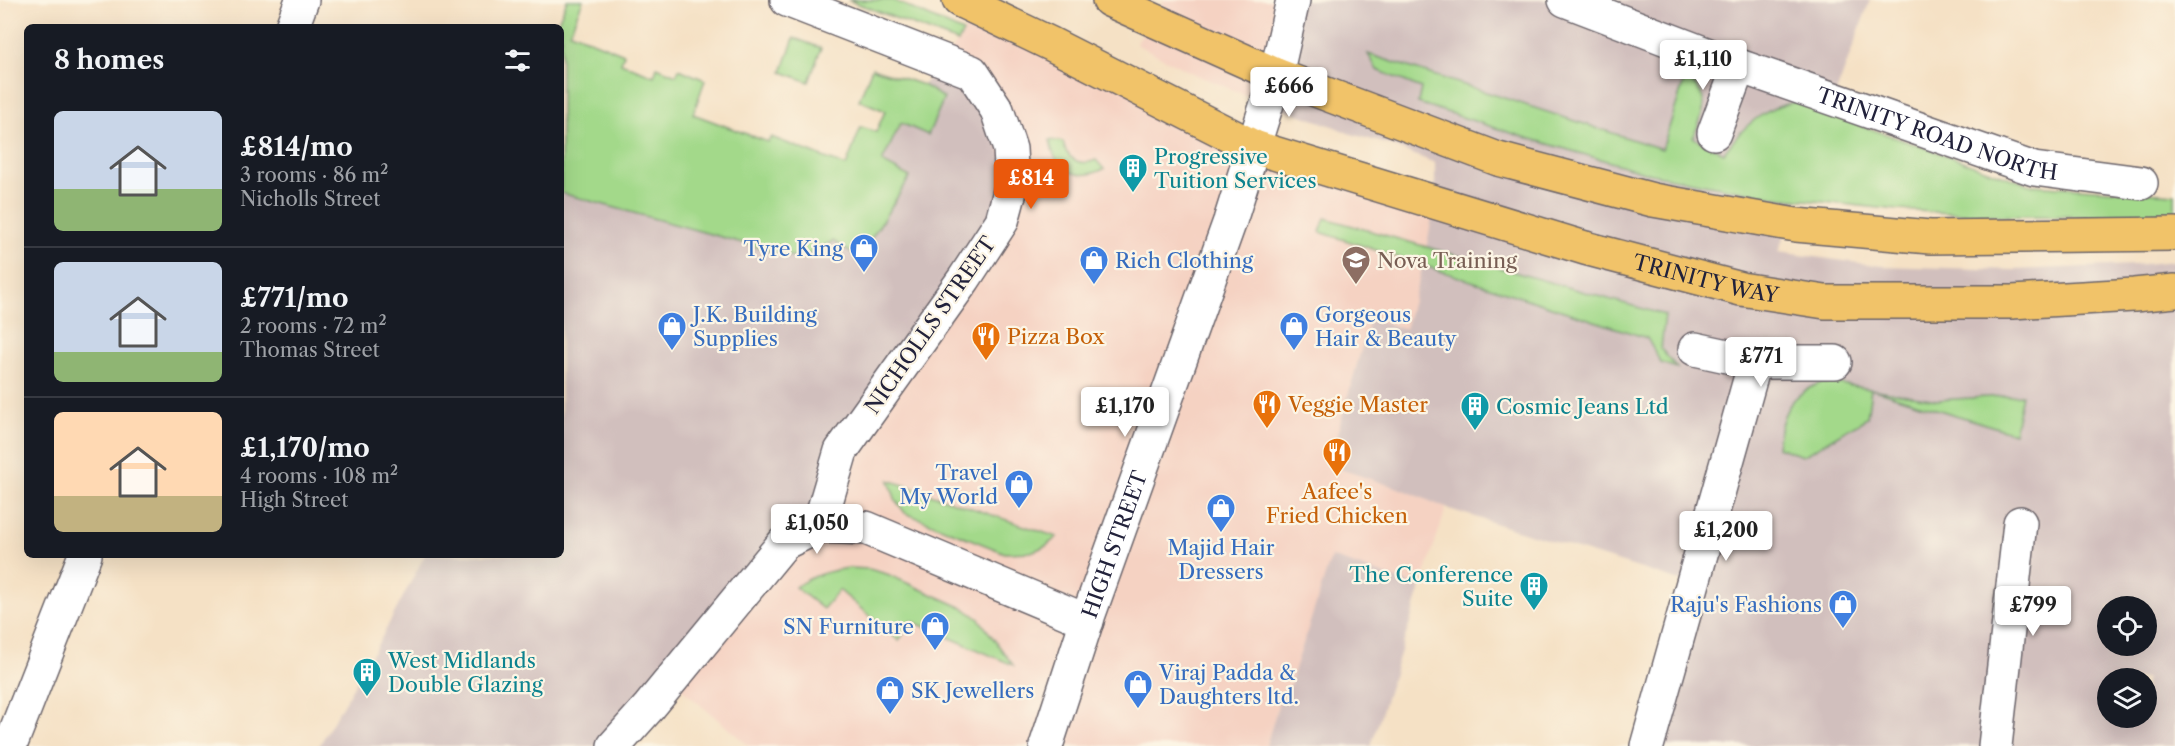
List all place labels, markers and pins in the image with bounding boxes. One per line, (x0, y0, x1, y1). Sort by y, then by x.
pin: £1,110 (1654, 40, 1752, 91)
pin: £666 (1253, 67, 1325, 118)
place label: Progressive Tuition Services (1154, 144, 1317, 193)
building icon: Progressive Tuition Services (1117, 152, 1149, 194)
pin: £814 (995, 159, 1067, 210)
shop icon: Tyre King (848, 232, 880, 274)
place label: Tyre King (743, 236, 844, 261)
shop icon: Rich Clothing (1078, 244, 1110, 286)
school or university icon: Nova Training (1340, 244, 1372, 286)
place label: Rich Clothing (1115, 248, 1254, 273)
place label: Nova Training (1377, 248, 1518, 273)
place label: J.K. Building Supplies (690, 302, 818, 351)
place label: Gorgeous Hair & Beauty (1315, 302, 1457, 351)
shop icon: J.K. Building Supplies (656, 310, 688, 352)
shop icon: Gorgeous Hair & Beauty (1278, 310, 1310, 352)
restaurant icon: Pizza Box (970, 320, 1002, 362)
place label: Pizza Box (1007, 324, 1105, 349)
pin: £771 (1725, 337, 1797, 388)
pin: £1,170 (1076, 387, 1174, 438)
restaurant icon: Veggie Master (1251, 388, 1283, 430)
building icon: Cosmic Jeans Ltd (1459, 390, 1491, 432)
place label: Veggie Master (1287, 392, 1428, 417)
place label: Cosmic Jeans Ltd (1496, 394, 1669, 419)
restaurant icon: Aafee's Fried Chicken (1321, 436, 1353, 478)
place label: Travel My World (899, 460, 998, 509)
shop icon: Travel My World (1003, 468, 1035, 510)
place label: Aafee's Fried Chicken (1266, 479, 1408, 528)
shop icon: Majid Hair Dressers (1205, 492, 1237, 534)
pin: £1,050 (768, 504, 866, 555)
pin: £1,200 (1677, 511, 1775, 562)
place label: Majid Hair Dressers (1167, 535, 1275, 584)
place label: The Conference Suite (1349, 562, 1513, 611)
building icon: The Conference Suite (1518, 570, 1550, 612)
pin: £799 (1997, 586, 2069, 637)
shop icon: Raju's Fashions (1827, 588, 1859, 630)
place label: Raju's Fashions (1670, 592, 1822, 617)
shop icon: SN Furniture (919, 610, 951, 652)
place label: SN Furniture (783, 614, 914, 639)
place label: West Midlands Double Glazing (387, 648, 544, 697)
building icon: West Midlands Double Glazing (351, 656, 383, 698)
place label: Viraj Padda & Daughters ltd. (1158, 660, 1299, 709)
shop icon: Viraj Padda & Daughters ltd. (1122, 668, 1154, 710)
shop icon: SK Jewellers (874, 674, 906, 716)
place label: SK Jewellers (911, 678, 1034, 703)

